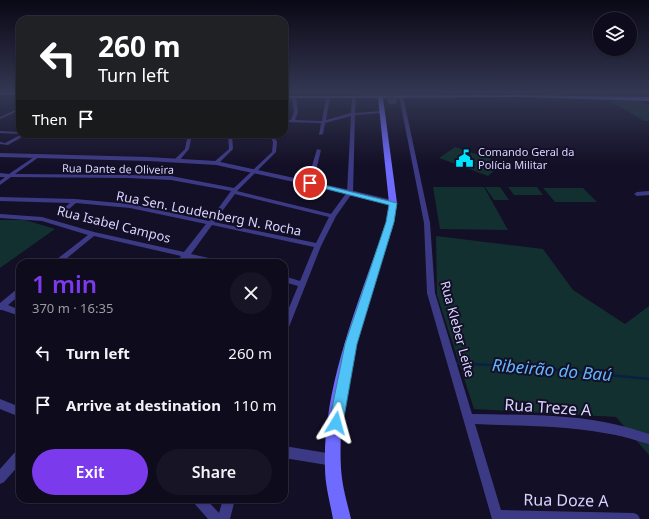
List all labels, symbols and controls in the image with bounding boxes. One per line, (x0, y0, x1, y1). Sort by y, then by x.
map controls (593, 12, 637, 56)
button: layers (593, 12, 637, 56)
text: 260 m (98, 27, 181, 65)
icon: left (32, 32, 84, 84)
text: Turn left (98, 63, 169, 87)
icon: arrive (75, 108, 97, 130)
text: Then (32, 109, 67, 129)
place label: Comando Geral da Polícia Militar (478, 144, 574, 172)
public building icon: Comando Geral da Polícia Militar (455, 148, 475, 168)
street label: Rua Dante de Oliveira (62, 160, 174, 177)
pin (293, 166, 327, 200)
icon: arrive (299, 172, 321, 194)
street label: Rua Sen. Loudenberg N. Rocha (115, 186, 303, 240)
street label: Rua Isabel Campos (55, 201, 173, 247)
text: 1 min (32, 267, 97, 300)
button: close (230, 272, 272, 314)
street label: Rua Kleber Leite (436, 279, 480, 379)
text: 370 m · 16:35 (32, 299, 113, 317)
icon: left (32, 342, 54, 364)
text: Turn left (66, 343, 130, 363)
text: 260 m (228, 343, 272, 363)
water label: Ribeirão do Baú (491, 353, 613, 386)
street label: Rua Treze A (504, 393, 593, 421)
icon: arrive (32, 394, 54, 416)
text: Arrive at destination (66, 395, 221, 415)
text: 110 m (233, 395, 277, 415)
position arrow (315, 402, 357, 444)
button: Exit (32, 449, 148, 495)
button: Share (156, 449, 272, 495)
street label: Rua Doze A (523, 488, 610, 512)

